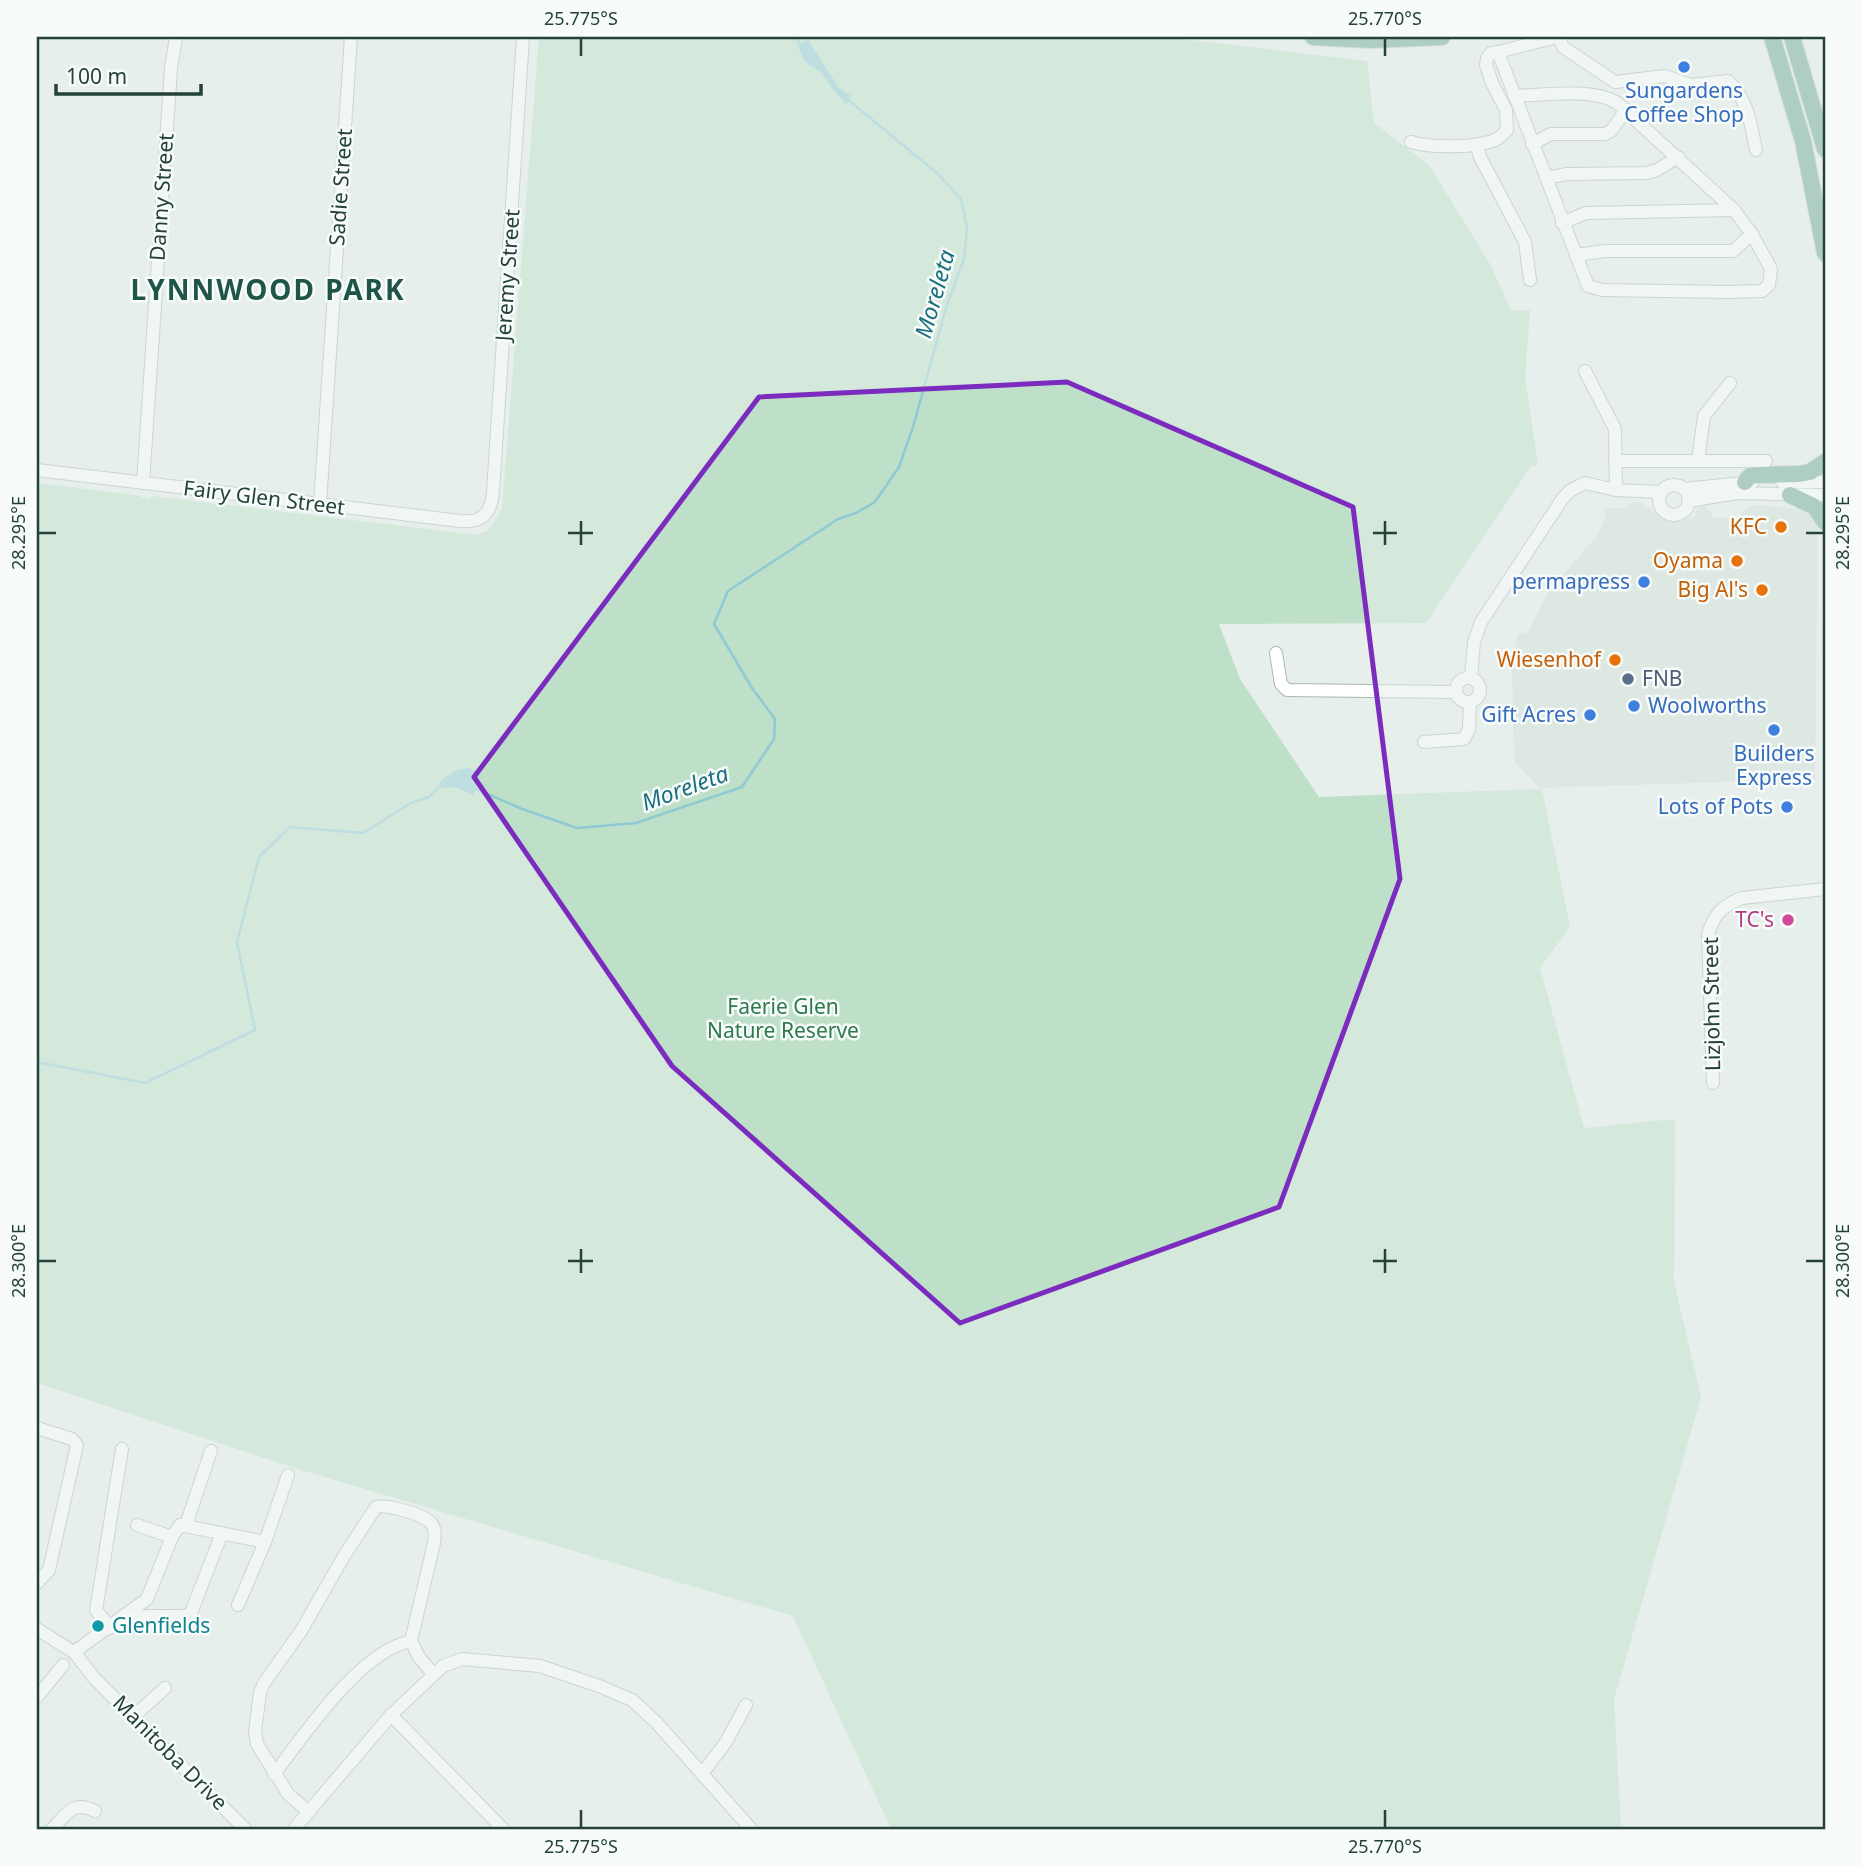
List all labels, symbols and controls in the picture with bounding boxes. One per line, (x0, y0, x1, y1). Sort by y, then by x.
text: 25.775°S (544, 6, 618, 30)
text: 25.770°S (1348, 6, 1422, 30)
scale bar (56, 52, 201, 96)
marker: Sungardens Coffee Shop (1676, 59, 1692, 75)
text: 100 m (66, 62, 127, 90)
place label: Sungardens Coffee Shop (1624, 76, 1744, 128)
street label: Sadie Street (322, 127, 358, 247)
street label: Danny Street (143, 132, 179, 262)
street label: Jeremy Street (488, 208, 526, 344)
water label: Moreleta (906, 246, 962, 342)
district label: LYNNWOOD PARK (130, 270, 406, 308)
street label: Fairy Glen Street (182, 473, 347, 521)
text: 28.295°E (6, 496, 30, 570)
text: 28.295°E (1830, 496, 1854, 570)
place label: KFC (1730, 512, 1767, 540)
marker: KFC (1773, 519, 1789, 535)
place label: Oyama (1653, 546, 1723, 574)
marker: Oyama (1729, 553, 1745, 569)
place label: permapress (1512, 567, 1630, 595)
marker: permapress (1636, 574, 1652, 590)
place label: Big Al's (1678, 575, 1748, 603)
marker: Big Al's (1754, 582, 1770, 598)
place label: Wiesenhof (1496, 645, 1603, 673)
marker: Wiesenhof (1607, 652, 1623, 668)
place label: FNB (1642, 664, 1683, 692)
marker: FNB (1620, 671, 1636, 687)
place label: Woolworths (1648, 691, 1766, 719)
marker: Woolworths (1626, 698, 1642, 714)
place label: Gift Acres (1481, 700, 1576, 728)
marker: Gift Acres (1582, 707, 1598, 723)
marker: Builders Express (1766, 722, 1782, 738)
place label: Builders Express (1734, 739, 1814, 791)
water label: Moreleta (637, 757, 733, 818)
place label: Lots of Pots (1658, 792, 1773, 820)
marker: Lots of Pots (1779, 799, 1795, 815)
place label: TC's (1735, 905, 1774, 933)
marker: TC's (1780, 912, 1796, 928)
street label: Lizjohn Street (1696, 936, 1726, 1071)
park label: Faerie Glen Nature Reserve (707, 992, 859, 1044)
text: 28.300°E (6, 1224, 30, 1298)
text: 28.300°E (1830, 1224, 1854, 1298)
place label: Glenfields (112, 1611, 210, 1639)
marker: Glenfields (90, 1618, 106, 1634)
street label: Manitoba Drive (107, 1689, 234, 1816)
text: 25.775°S (544, 1834, 618, 1858)
text: 25.770°S (1348, 1834, 1422, 1858)

